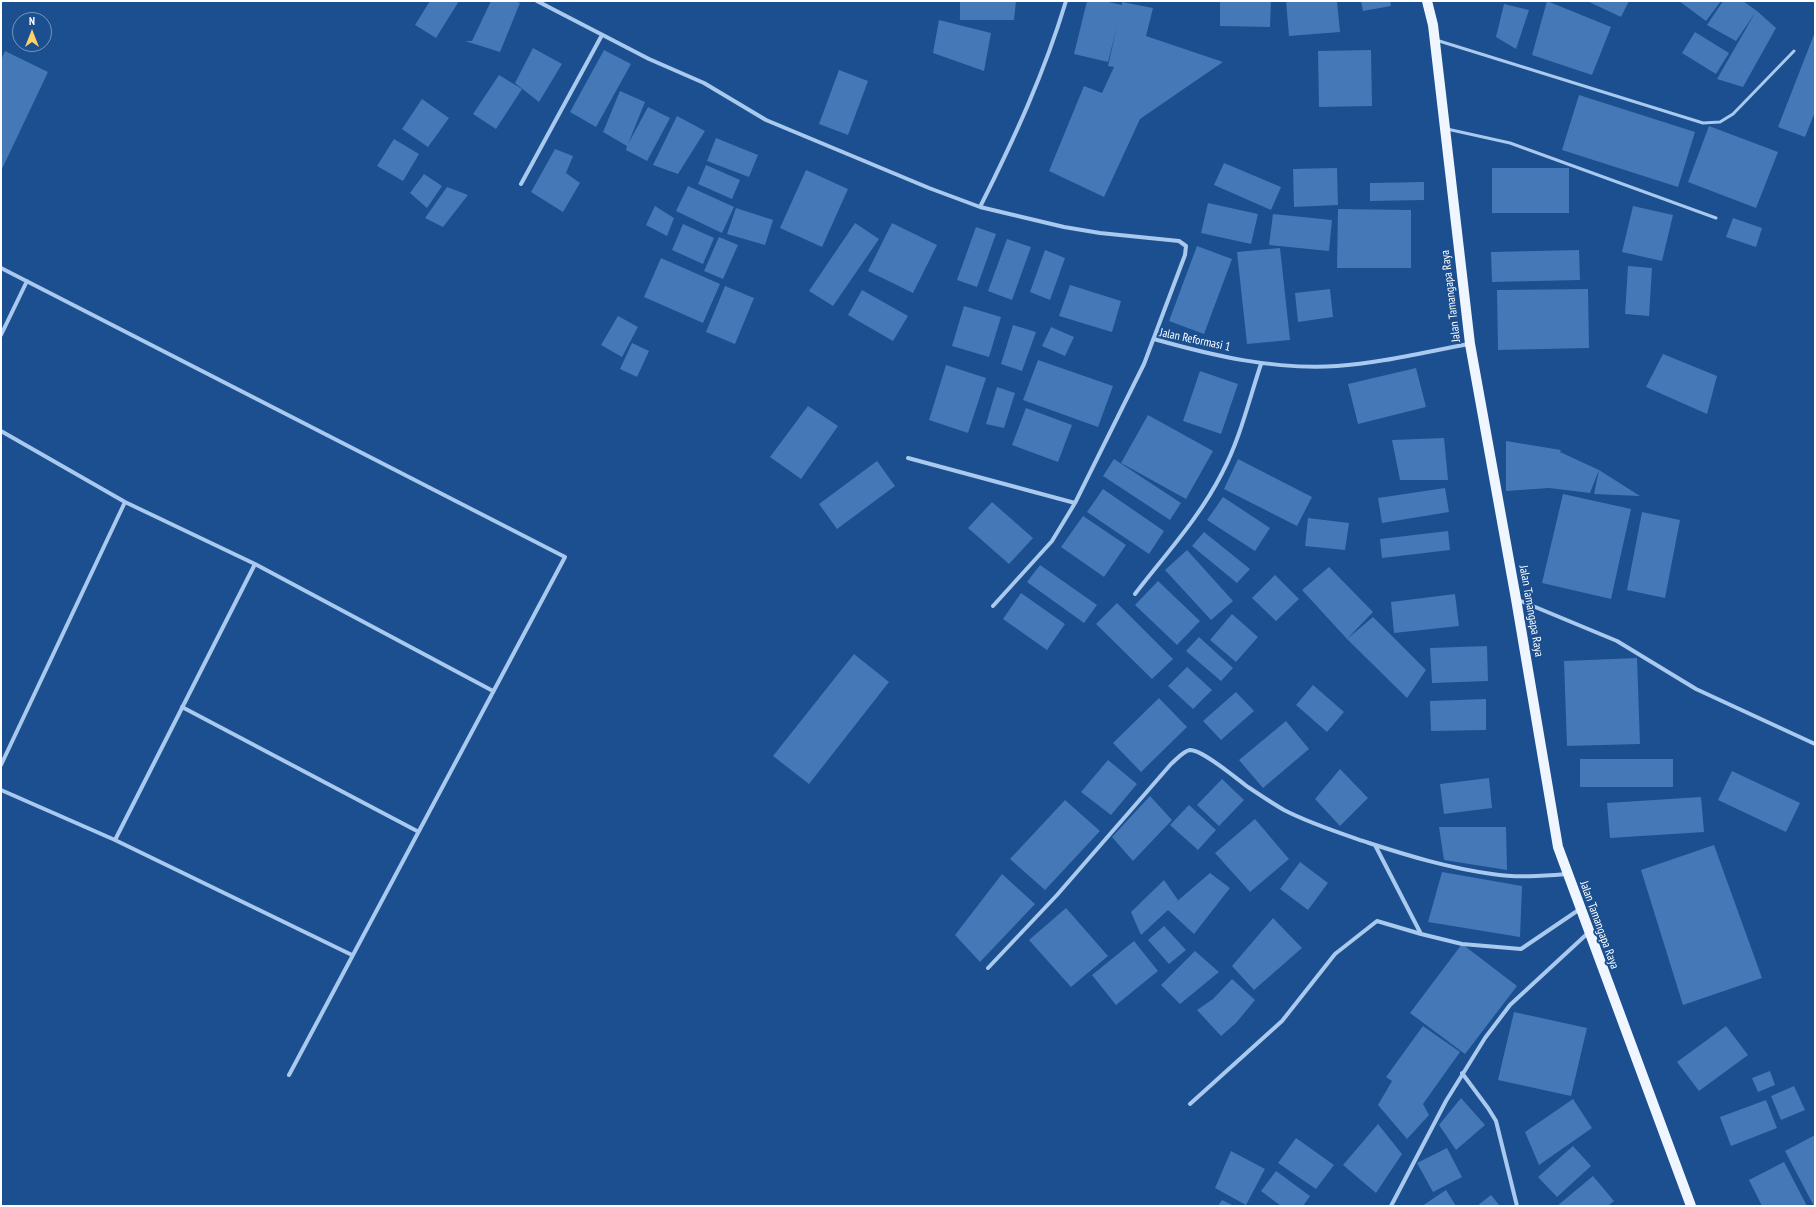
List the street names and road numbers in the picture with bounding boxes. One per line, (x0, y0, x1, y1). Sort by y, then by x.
street label: Jalan Tamangapa Raya (1438, 249, 1464, 343)
street label: Jalan Reformasi 1 (1158, 325, 1232, 355)
street label: Jalan Tamangapa Raya (1516, 564, 1546, 658)
street label: Jalan Tamangapa Raya (1576, 879, 1622, 971)

